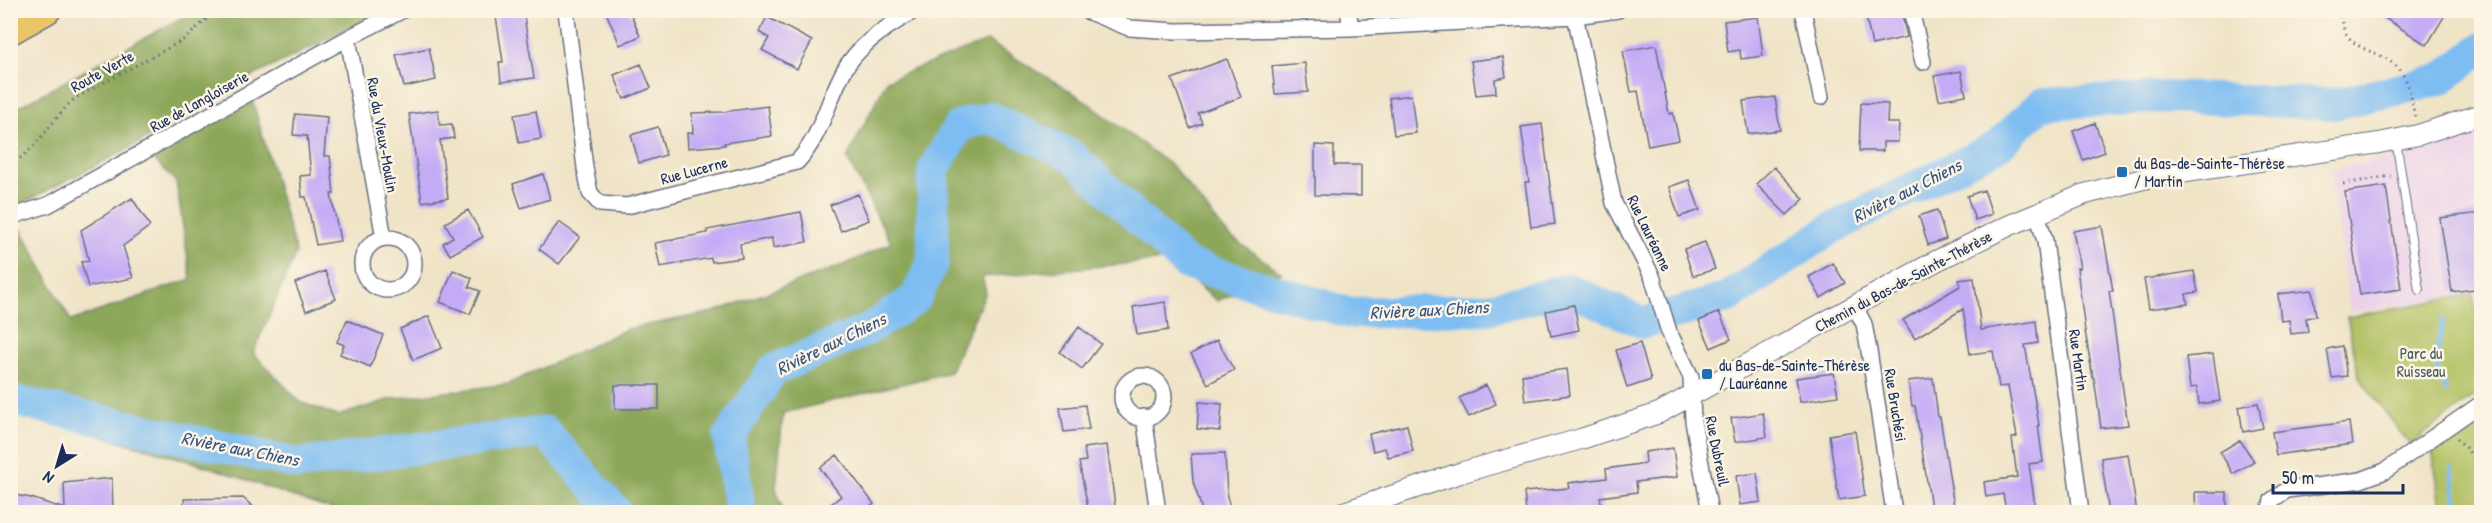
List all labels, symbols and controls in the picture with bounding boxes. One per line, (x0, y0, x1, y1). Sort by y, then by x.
street label: Route Verte (66, 44, 138, 97)
street label: Rue de Langloiserie (146, 65, 253, 137)
street label: Rue du Vieux-Moulin (362, 76, 404, 194)
street label: Rue Lucerne (658, 150, 730, 189)
water label: Rivière aux Chiens (1848, 151, 1967, 229)
place label: du Bas-de-Sainte-Thérèse / Martin (2134, 152, 2285, 192)
marker: du Bas-de-Sainte-Thérèse / Martin (2115, 165, 2129, 179)
street label: Rue Lauréanne (1622, 191, 1678, 275)
street label: Chemin du Bas-de-Sainte-Thérèse (1810, 225, 1996, 337)
water label: Rivière aux Chiens (1369, 294, 1491, 325)
water label: Rivière aux Chiens (772, 305, 892, 381)
street label: Rue Martin (2064, 328, 2094, 392)
park label: Parc du Ruisseau (2397, 342, 2446, 382)
place label: du Bas-de-Sainte-Thérèse / Lauréanne (1719, 354, 1870, 394)
marker: du Bas-de-Sainte-Thérèse / Lauréanne (1700, 367, 1714, 381)
street label: Rue Bruchési (1879, 367, 1913, 443)
street label: Rue Dubreuil (1700, 414, 1736, 489)
water label: Rivière aux Chiens (179, 425, 303, 473)
north arrow (27, 436, 87, 496)
scale bar (2273, 457, 2404, 495)
text: 50 m (2282, 465, 2314, 490)
text: N (38, 466, 58, 489)

